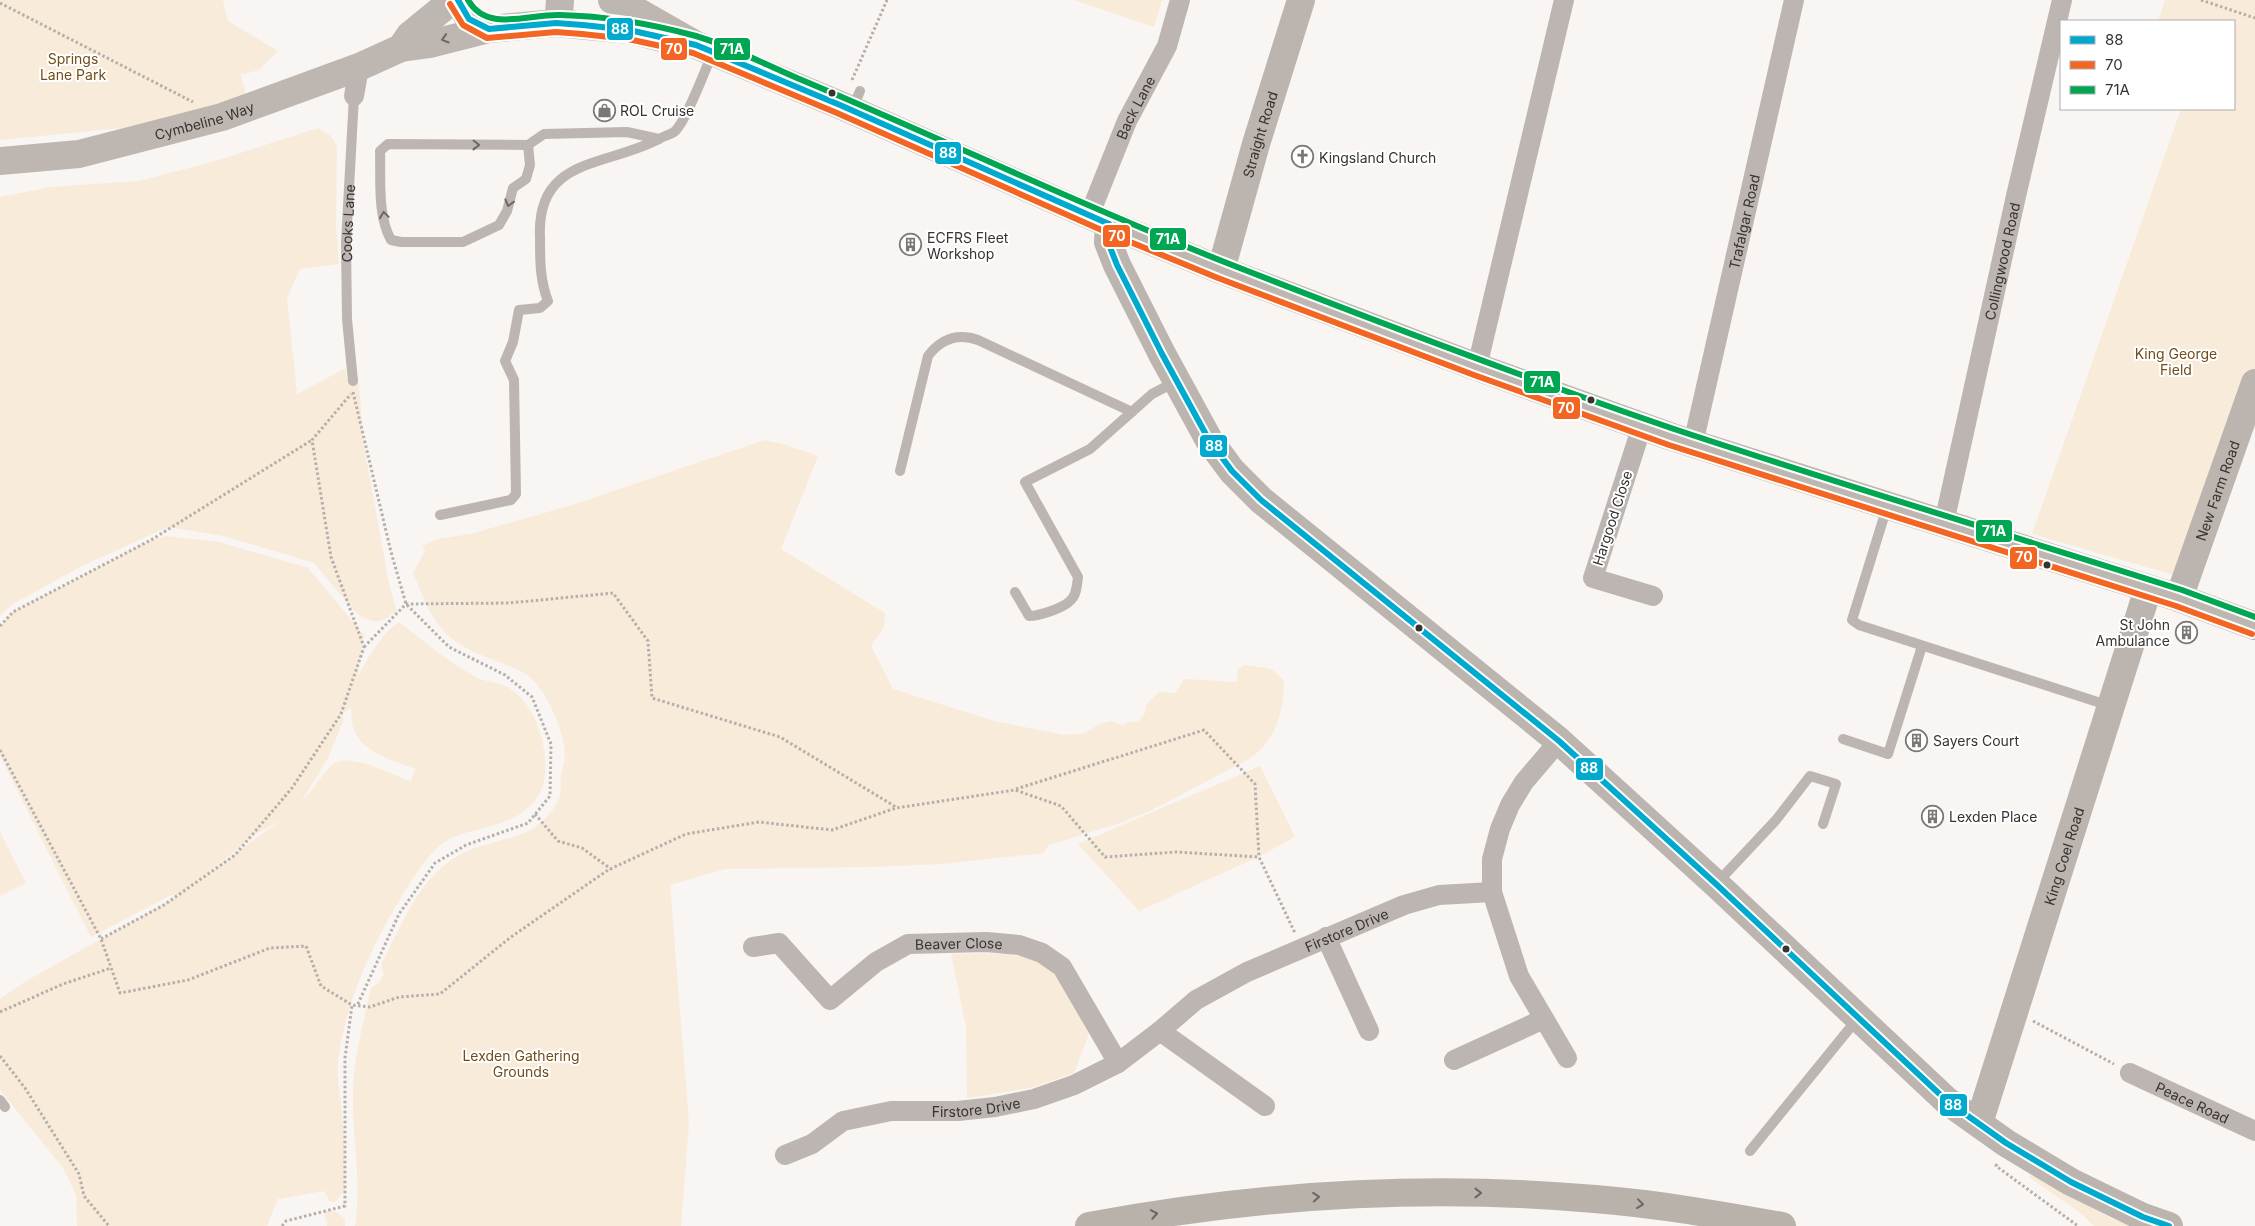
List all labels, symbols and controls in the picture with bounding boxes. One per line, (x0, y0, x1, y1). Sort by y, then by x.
line badge: 88 (606, 17, 634, 41)
text: 88 (611, 20, 629, 37)
legend (2060, 20, 2235, 110)
text: 88 (2105, 30, 2124, 49)
one-way arrow (441, 34, 450, 44)
line badge: 70 (660, 37, 688, 61)
line badge: 71A (713, 37, 751, 61)
text: 70 (665, 40, 683, 57)
text: 71A (720, 40, 745, 57)
park label: Springs Lane Park (40, 50, 106, 83)
text: 70 (2105, 55, 2123, 74)
street label: Back Lane (1112, 73, 1158, 142)
text: 71A (2105, 80, 2130, 99)
unlabelled marker (827, 88, 837, 98)
street label: Straight Road (1239, 89, 1280, 179)
street label: Cymbeline Way (153, 98, 256, 143)
shop icon: ROL Cruise (592, 98, 616, 122)
place label: ROL Cruise (620, 102, 694, 119)
one-way arrow (472, 139, 480, 150)
line badge: 88 (934, 141, 962, 165)
text: 88 (939, 144, 957, 161)
church icon: Kingsland Church (1291, 145, 1315, 169)
place label: Kingsland Church (1319, 149, 1436, 166)
street label: Trafalgar Road (1725, 172, 1763, 271)
street label: Cooks Lane (337, 184, 358, 263)
one-way arrow (505, 199, 515, 207)
street label: Collingwood Road (1980, 201, 2023, 322)
one-way arrow (379, 210, 389, 219)
line badge: 70 (1102, 224, 1131, 248)
text: 70 (1108, 227, 1126, 244)
line badge: 71A (1149, 227, 1187, 251)
place label: ECFRS Fleet Workshop (927, 229, 1009, 262)
text: 71A (1156, 230, 1181, 247)
building icon: ECFRS Fleet Workshop (899, 233, 923, 257)
park label: King George Field (2135, 345, 2217, 378)
line badge: 71A (1523, 370, 1561, 394)
text: 71A (1530, 373, 1555, 390)
unlabelled marker (1586, 395, 1596, 405)
line badge: 70 (1552, 396, 1581, 420)
text: 70 (1557, 399, 1575, 416)
line badge: 88 (1199, 434, 1228, 458)
text: 88 (1205, 437, 1223, 454)
street label: New Farm Road (2191, 438, 2243, 543)
street label: Hargood Close (1589, 468, 1635, 568)
line badge: 71A (1975, 519, 2013, 543)
text: 71A (1982, 522, 2007, 539)
line badge: 70 (2009, 546, 2038, 570)
text: 70 (2015, 548, 2033, 565)
unlabelled marker (2042, 560, 2052, 570)
place label: St John Ambulance (2096, 616, 2170, 649)
building icon: St John Ambulance (2174, 620, 2198, 644)
unlabelled marker (1414, 623, 1424, 633)
building icon: Sayers Court (1905, 728, 1929, 752)
place label: Sayers Court (1933, 732, 2019, 749)
line badge: 88 (1575, 757, 1604, 781)
text: 88 (1580, 759, 1598, 776)
building icon: Lexden Place (1921, 804, 1945, 828)
street label: King Coel Road (2040, 805, 2087, 907)
place label: Lexden Place (1949, 808, 2037, 825)
street label: Firstore Drive (1302, 904, 1391, 955)
street label: Beaver Close (915, 933, 1003, 952)
unlabelled marker (1781, 944, 1791, 954)
park label: Lexden Gathering Grounds (462, 1047, 580, 1080)
street label: Peace Road (2153, 1078, 2232, 1126)
line badge: 88 (1939, 1093, 1968, 1117)
street label: Firstore Drive (932, 1094, 1022, 1120)
text: 88 (1944, 1096, 1962, 1113)
one-way arrow (1475, 1188, 1483, 1198)
one-way arrow (1312, 1191, 1320, 1202)
one-way arrow (1637, 1198, 1645, 1209)
one-way arrow (1150, 1209, 1159, 1220)

